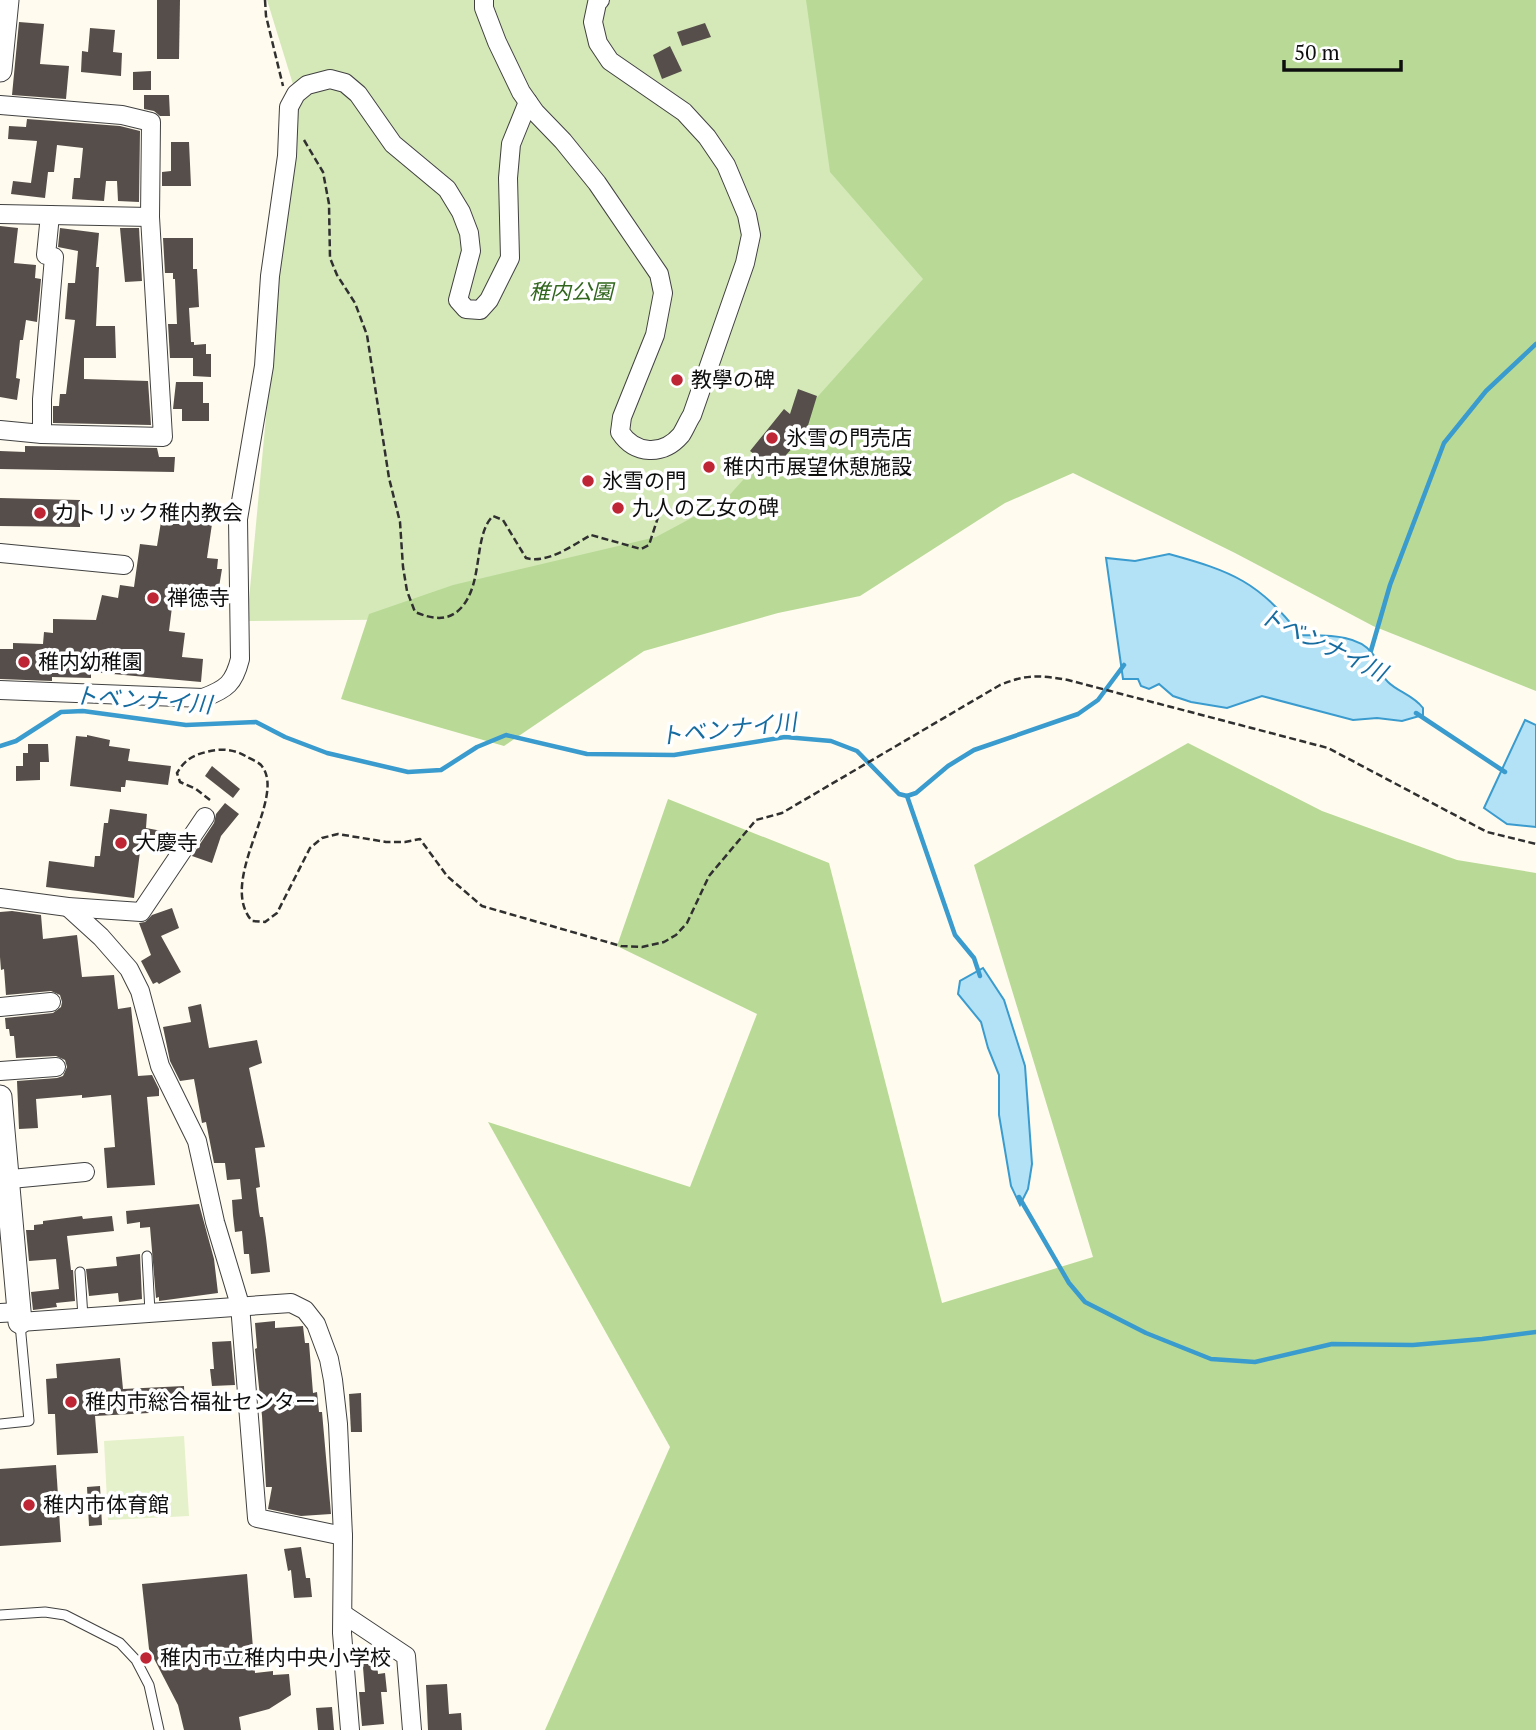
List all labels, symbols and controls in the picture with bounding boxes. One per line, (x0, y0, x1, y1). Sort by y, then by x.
scale bar (1284, 28, 1401, 72)
text: 50 m (1294, 38, 1340, 66)
park label: 稚内公園 (529, 277, 616, 305)
place label: 教學の碑 (691, 365, 775, 393)
marker: 教學の碑 (669, 372, 685, 388)
place label: 氷雪の門売店 (786, 423, 912, 451)
marker: 氷雪の門売店 (764, 430, 780, 446)
place label: 稚内市展望休憩施設 (723, 452, 912, 480)
marker: 稚内市展望休憩施設 (701, 459, 717, 475)
place label: 氷雪の門 (602, 466, 686, 494)
marker: 氷雪の門 (580, 473, 596, 489)
place label: 九人の乙女の碑 (632, 493, 779, 521)
place label: カトリック稚内教会 (54, 498, 243, 526)
marker: 九人の乙女の碑 (610, 500, 626, 516)
marker: カトリック稚内教会 (32, 505, 48, 521)
place label: 禅徳寺 (167, 583, 230, 611)
marker: 禅徳寺 (145, 590, 161, 606)
water label: トベンナイ川 (1254, 599, 1395, 689)
place label: 稚内幼稚園 (38, 647, 143, 675)
marker: 稚内幼稚園 (16, 654, 32, 670)
water label: トベンナイ川 (73, 679, 216, 720)
water label: トベンナイ川 (658, 706, 801, 751)
place label: 大慶寺 (135, 828, 198, 856)
marker: 大慶寺 (113, 835, 129, 851)
place label: 稚内市総合福祉センター (85, 1387, 316, 1415)
marker: 稚内市総合福祉センター (63, 1394, 79, 1410)
place label: 稚内市体育館 (43, 1490, 169, 1518)
marker: 稚内市体育館 (21, 1497, 37, 1513)
place label: 稚内市立稚内中央小学校 (160, 1643, 391, 1671)
marker: 稚内市立稚内中央小学校 (138, 1650, 154, 1666)

